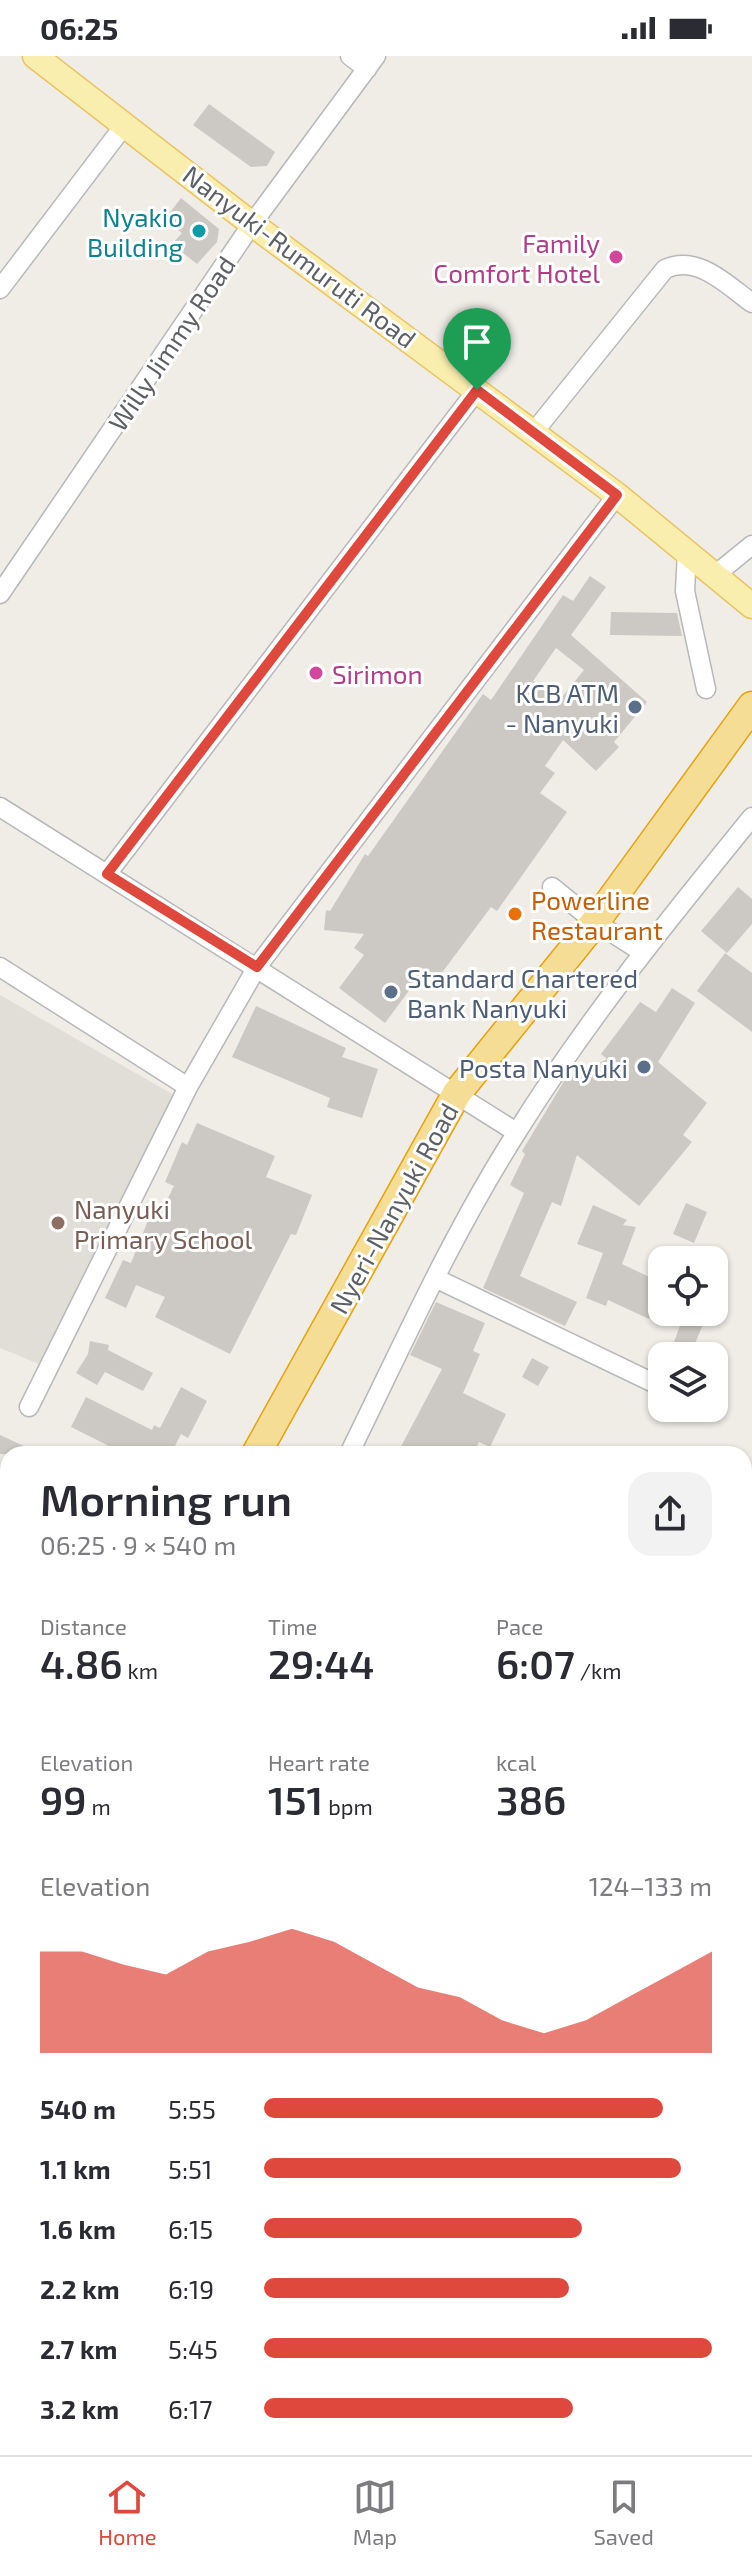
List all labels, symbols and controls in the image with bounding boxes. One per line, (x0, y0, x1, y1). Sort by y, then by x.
text: 06:25 (40, 10, 118, 46)
street label: Nanyuki-Rumuruti Road (178, 158, 422, 354)
place label: Nyakio Building (87, 201, 183, 262)
marker: Nyakio Building (190, 222, 208, 240)
place label: Family Comfort Hotel (433, 227, 600, 288)
marker: Family Comfort Hotel (607, 248, 625, 266)
street label: Willy Jimmy Road (101, 250, 241, 436)
pin (443, 308, 511, 390)
icon: arrive (455, 320, 499, 364)
place label: Sirimon (332, 658, 423, 689)
marker: Sirimon (307, 664, 325, 682)
place label: KCB ATM - Nanyuki (506, 677, 619, 738)
marker: KCB ATM - Nanyuki (626, 698, 644, 716)
place label: Powerline Restaurant (531, 884, 663, 945)
marker: Powerline Restaurant (506, 905, 524, 923)
place label: Standard Chartered Bank Nanyuki (407, 962, 638, 1023)
marker: Standard Chartered Bank Nanyuki (382, 983, 400, 1001)
place label: Posta Nanyuki (459, 1052, 628, 1083)
marker: Posta Nanyuki (635, 1058, 653, 1076)
street label: Nyeri-Nanyuki Road (322, 1097, 464, 1319)
place label: Nanyuki Primary School (74, 1193, 253, 1254)
marker: Nanyuki Primary School (49, 1214, 67, 1232)
map controls (648, 1246, 728, 1422)
button: locate (648, 1246, 728, 1326)
button: layers (648, 1342, 728, 1422)
text: Morning run (40, 1472, 292, 1525)
button: share (628, 1472, 712, 1556)
text: 06:25 · 9 × 540 m (40, 1529, 236, 1560)
text: Distance (40, 1613, 127, 1639)
text: Time (268, 1613, 317, 1639)
text: Pace (496, 1613, 543, 1639)
text: 4.86 (40, 1639, 123, 1687)
text: 29:44 (268, 1639, 374, 1687)
text: 6:07 (496, 1639, 575, 1687)
text: km (123, 1657, 158, 1683)
text: /km (575, 1657, 622, 1683)
text: Elevation (40, 1749, 133, 1775)
text: Heart rate (268, 1749, 370, 1775)
text: kcal (496, 1749, 536, 1775)
text: 99 (40, 1775, 87, 1823)
text: 151 (268, 1775, 323, 1823)
text: 386 (496, 1775, 566, 1823)
text: m (87, 1793, 111, 1819)
text: bpm (323, 1793, 373, 1819)
text: Elevation (40, 1870, 150, 1901)
text: 124–133 m (589, 1870, 712, 1901)
text: 540 m (40, 2093, 116, 2124)
text: 5:55 (168, 2093, 216, 2124)
text: 1.1 km (40, 2153, 111, 2184)
text: 5:51 (168, 2153, 212, 2184)
text: 1.6 km (40, 2213, 116, 2244)
text: 6:15 (168, 2213, 213, 2244)
text: 2.2 km (40, 2273, 120, 2304)
text: 6:19 (168, 2273, 214, 2304)
text: 2.7 km (40, 2333, 117, 2364)
text: 5:45 (168, 2333, 218, 2364)
text: 3.2 km (40, 2393, 119, 2424)
text: 6:17 (168, 2393, 213, 2424)
tab: Home (98, 2475, 156, 2549)
tab: Map (353, 2475, 397, 2549)
tab: Saved (593, 2475, 654, 2549)

